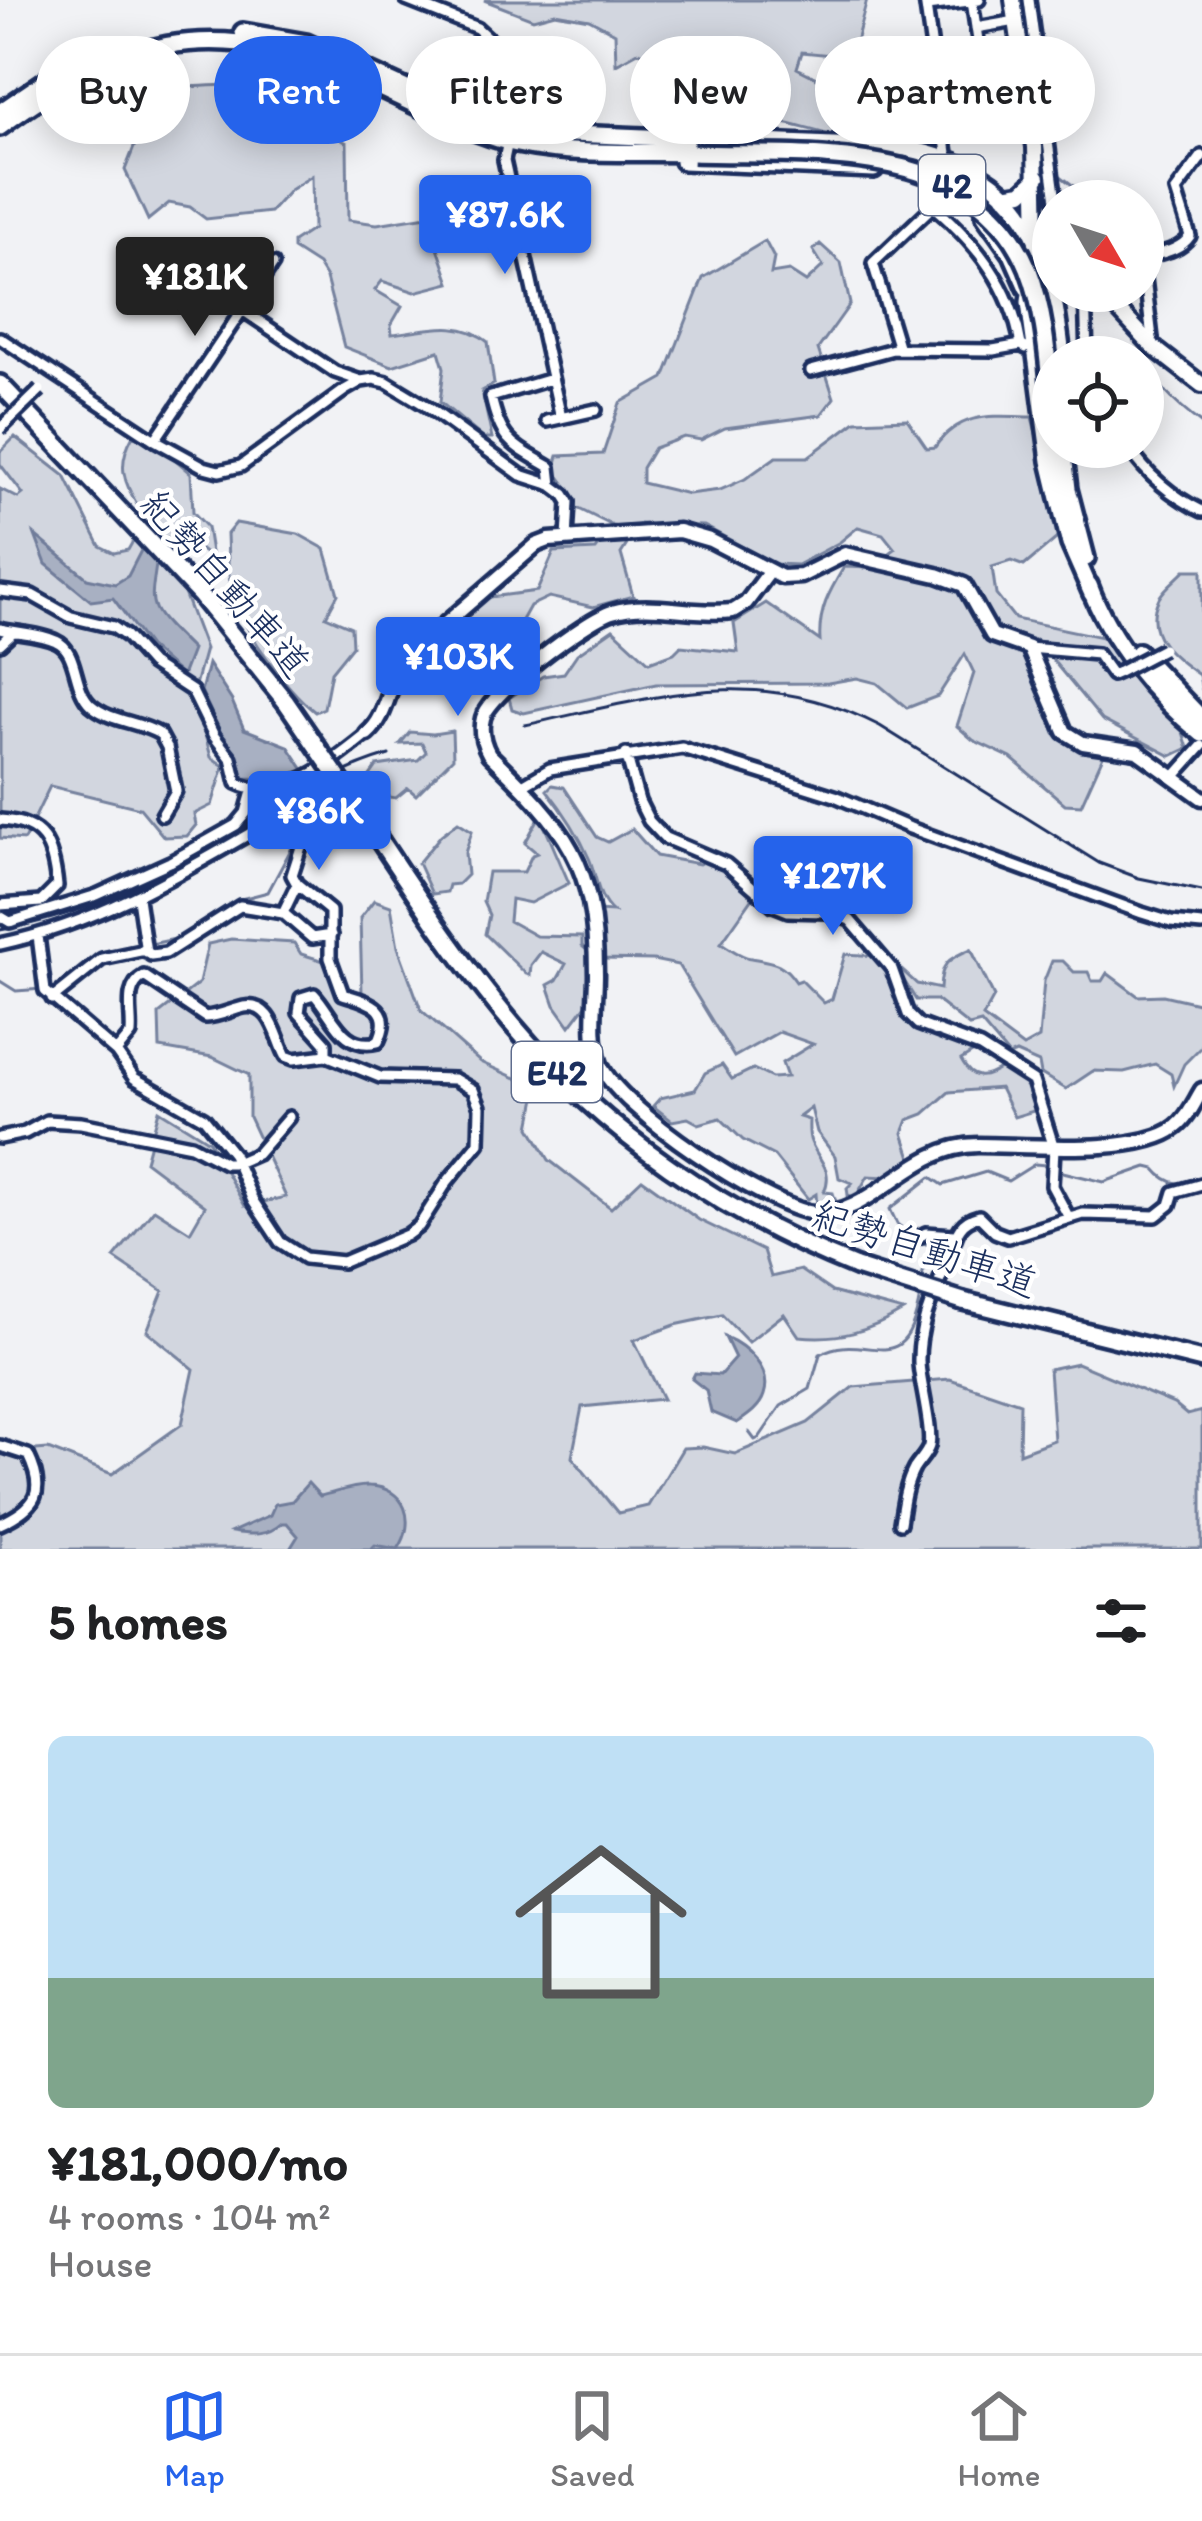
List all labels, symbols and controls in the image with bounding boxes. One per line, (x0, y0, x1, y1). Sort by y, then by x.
chip: Buy (36, 36, 190, 144)
chip: Rent (214, 36, 382, 144)
chip: Filters (406, 36, 606, 144)
chip: New (630, 36, 791, 144)
chip: Apartment (815, 36, 1095, 144)
road number: 42 (919, 155, 985, 215)
pin: ¥87.6K (407, 175, 603, 277)
north arrow (1032, 180, 1164, 312)
map controls (1032, 180, 1164, 468)
text: ¥87.6K (446, 190, 564, 237)
pin: ¥181K (111, 237, 279, 339)
text: ¥181K (143, 252, 247, 299)
button: locate (1032, 336, 1164, 468)
street label: 紀勢自動車道 (131, 480, 320, 687)
pin: ¥103K (374, 617, 542, 719)
text: ¥103K (403, 632, 513, 679)
pin: ¥86K (248, 771, 390, 873)
text: ¥86K (275, 786, 363, 833)
pin: ¥127K (749, 836, 917, 938)
text: ¥127K (781, 851, 885, 898)
road number: E42 (512, 1042, 602, 1102)
street label: 紀勢自動車道 (806, 1190, 1043, 1307)
icon: filters (1088, 1588, 1154, 1654)
text: 5 homes (48, 1591, 228, 1652)
icon: home (493, 1814, 709, 2030)
text: ¥181,000/mo (48, 2132, 348, 2193)
text: 4 rooms · 104 m² (48, 2193, 331, 2240)
text: House (48, 2240, 152, 2287)
tab: Map (161, 2383, 227, 2494)
tab: Saved (550, 2383, 635, 2494)
tab: Home (957, 2383, 1041, 2494)

